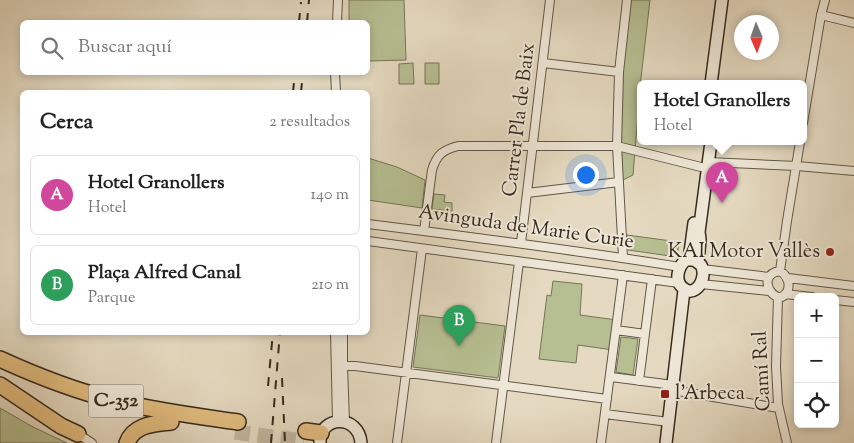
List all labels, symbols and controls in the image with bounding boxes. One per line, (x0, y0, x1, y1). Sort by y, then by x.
north arrow (734, 15, 779, 60)
search box (20, 20, 370, 75)
icon: search (38, 34, 66, 62)
text: Buscar aquí (78, 34, 172, 61)
street label: Carrer Pla de Baix (496, 42, 544, 198)
popup (637, 80, 807, 145)
text: Hotel Granollers (654, 88, 790, 115)
text: Cerca (40, 108, 93, 138)
text: 2 resultados (269, 111, 350, 134)
text: Hotel (654, 115, 692, 138)
your location (573, 162, 599, 188)
pin: A (706, 162, 738, 203)
text: Hotel Granollers (88, 170, 225, 197)
text: A (51, 184, 64, 207)
text: 140 m (311, 184, 349, 207)
text: Hotel (88, 197, 127, 220)
street label: Avinguda de Marie Curie (416, 199, 636, 257)
place label: KAI Motor Vallès (668, 238, 820, 267)
marker: KAI Motor Vallès (824, 246, 836, 258)
text: Plaça Alfred Canal (88, 260, 241, 287)
text: B (52, 274, 62, 297)
text: 210 m (311, 274, 349, 297)
text: Parque (88, 287, 135, 310)
map controls (794, 293, 839, 428)
button: + (794, 293, 839, 338)
pin: B (443, 305, 475, 346)
street label: Camí Ral (746, 330, 780, 412)
button: − (794, 338, 839, 383)
place label: l'Arbeca (675, 380, 745, 409)
button: locate (794, 383, 839, 428)
road number: C-352 (88, 384, 144, 418)
marker: l'Arbeca (659, 388, 671, 400)

